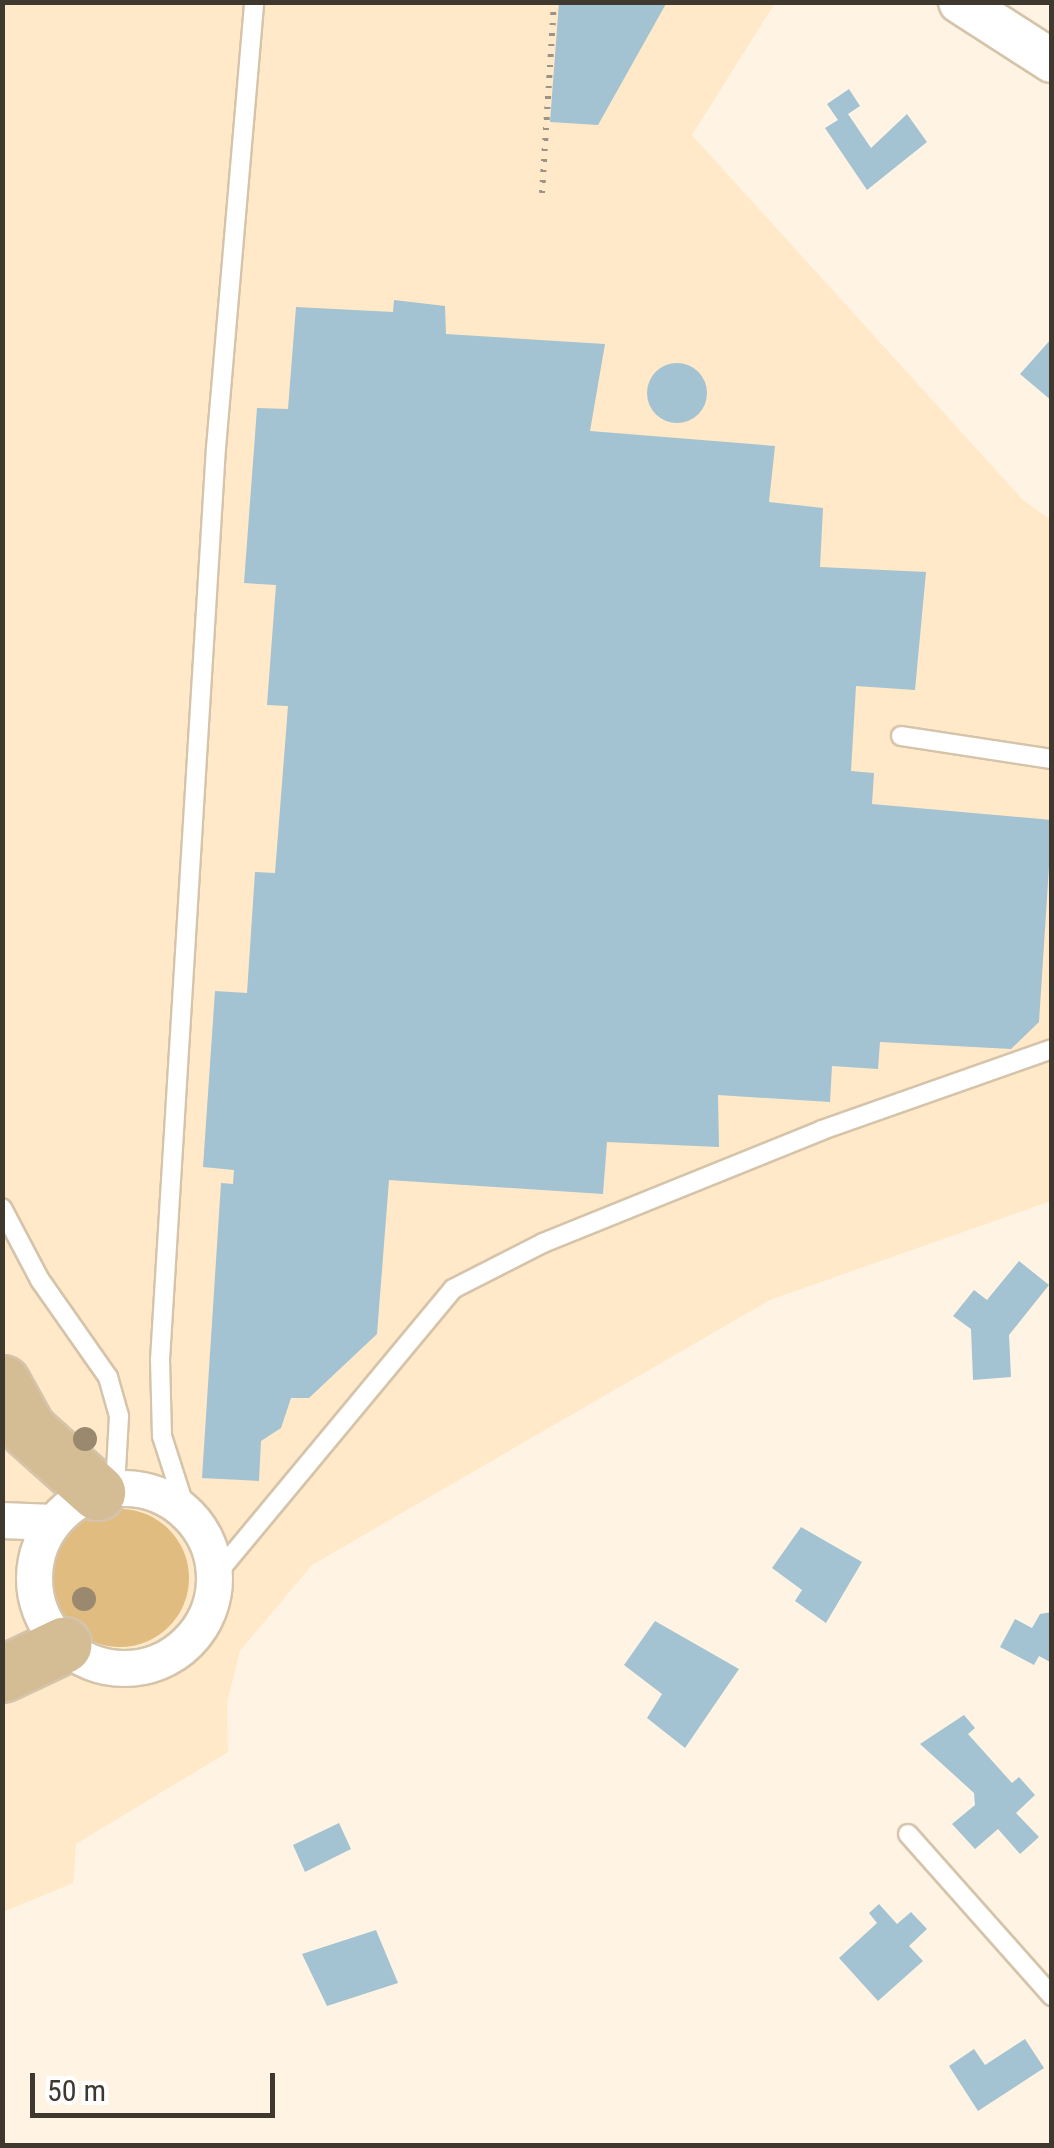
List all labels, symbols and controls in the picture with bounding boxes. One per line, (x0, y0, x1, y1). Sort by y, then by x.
scale bar (35, 2053, 280, 2115)
text: 50 m (47, 2073, 106, 2108)

